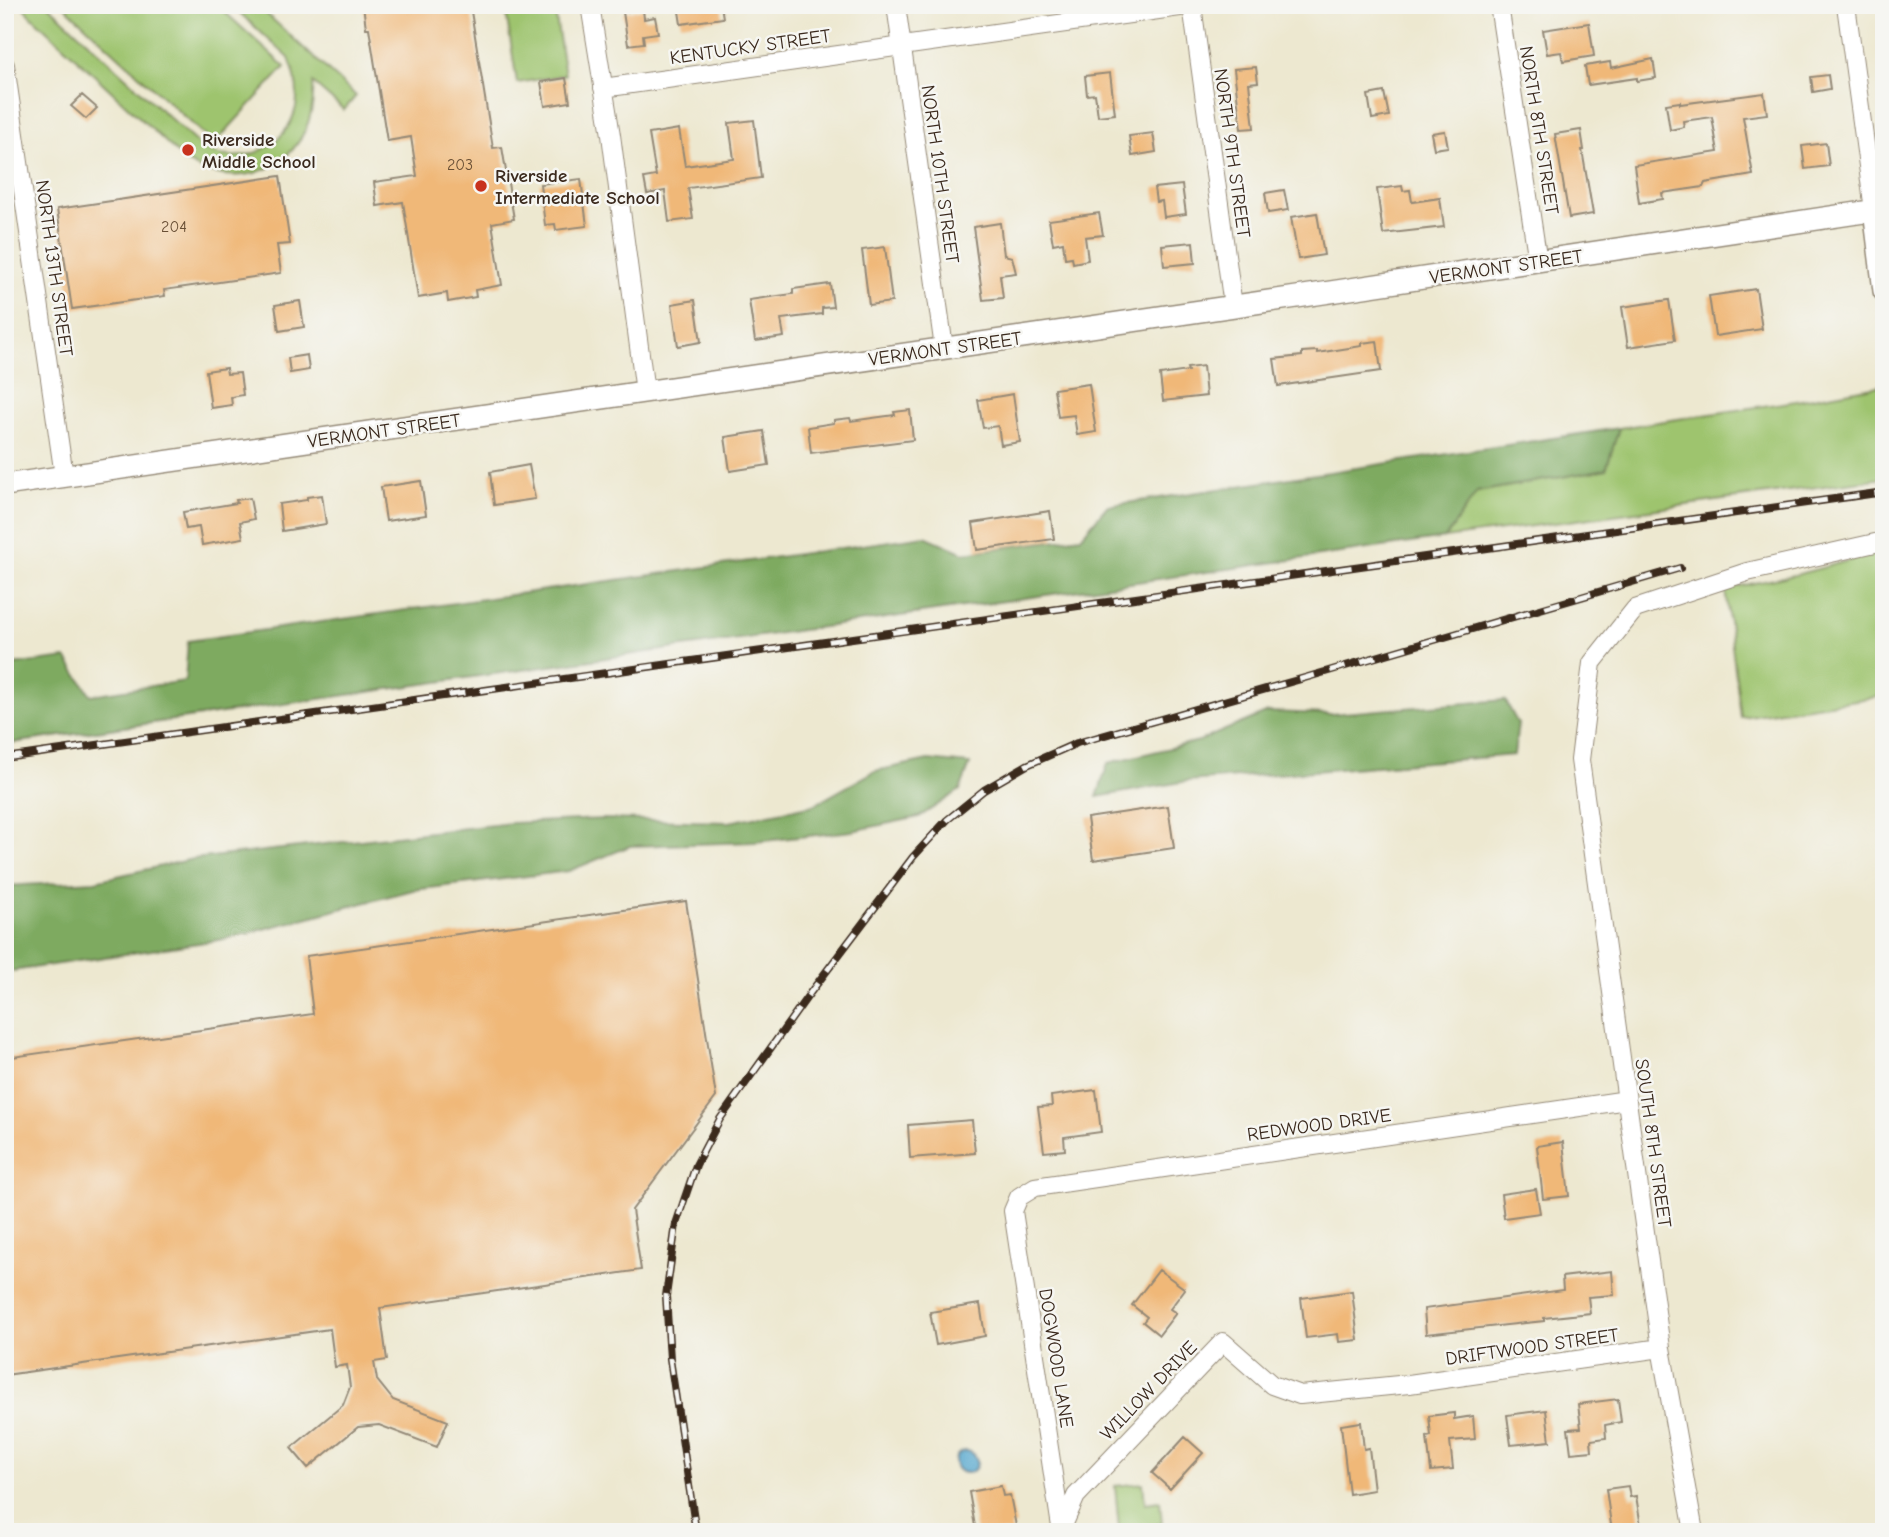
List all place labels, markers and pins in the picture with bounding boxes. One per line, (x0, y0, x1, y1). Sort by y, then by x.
place label: Riverside Middle School (202, 129, 316, 173)
marker: Riverside Middle School (180, 142, 196, 158)
place label: Riverside Intermediate School (495, 165, 660, 209)
marker: Riverside Intermediate School (473, 178, 489, 194)

